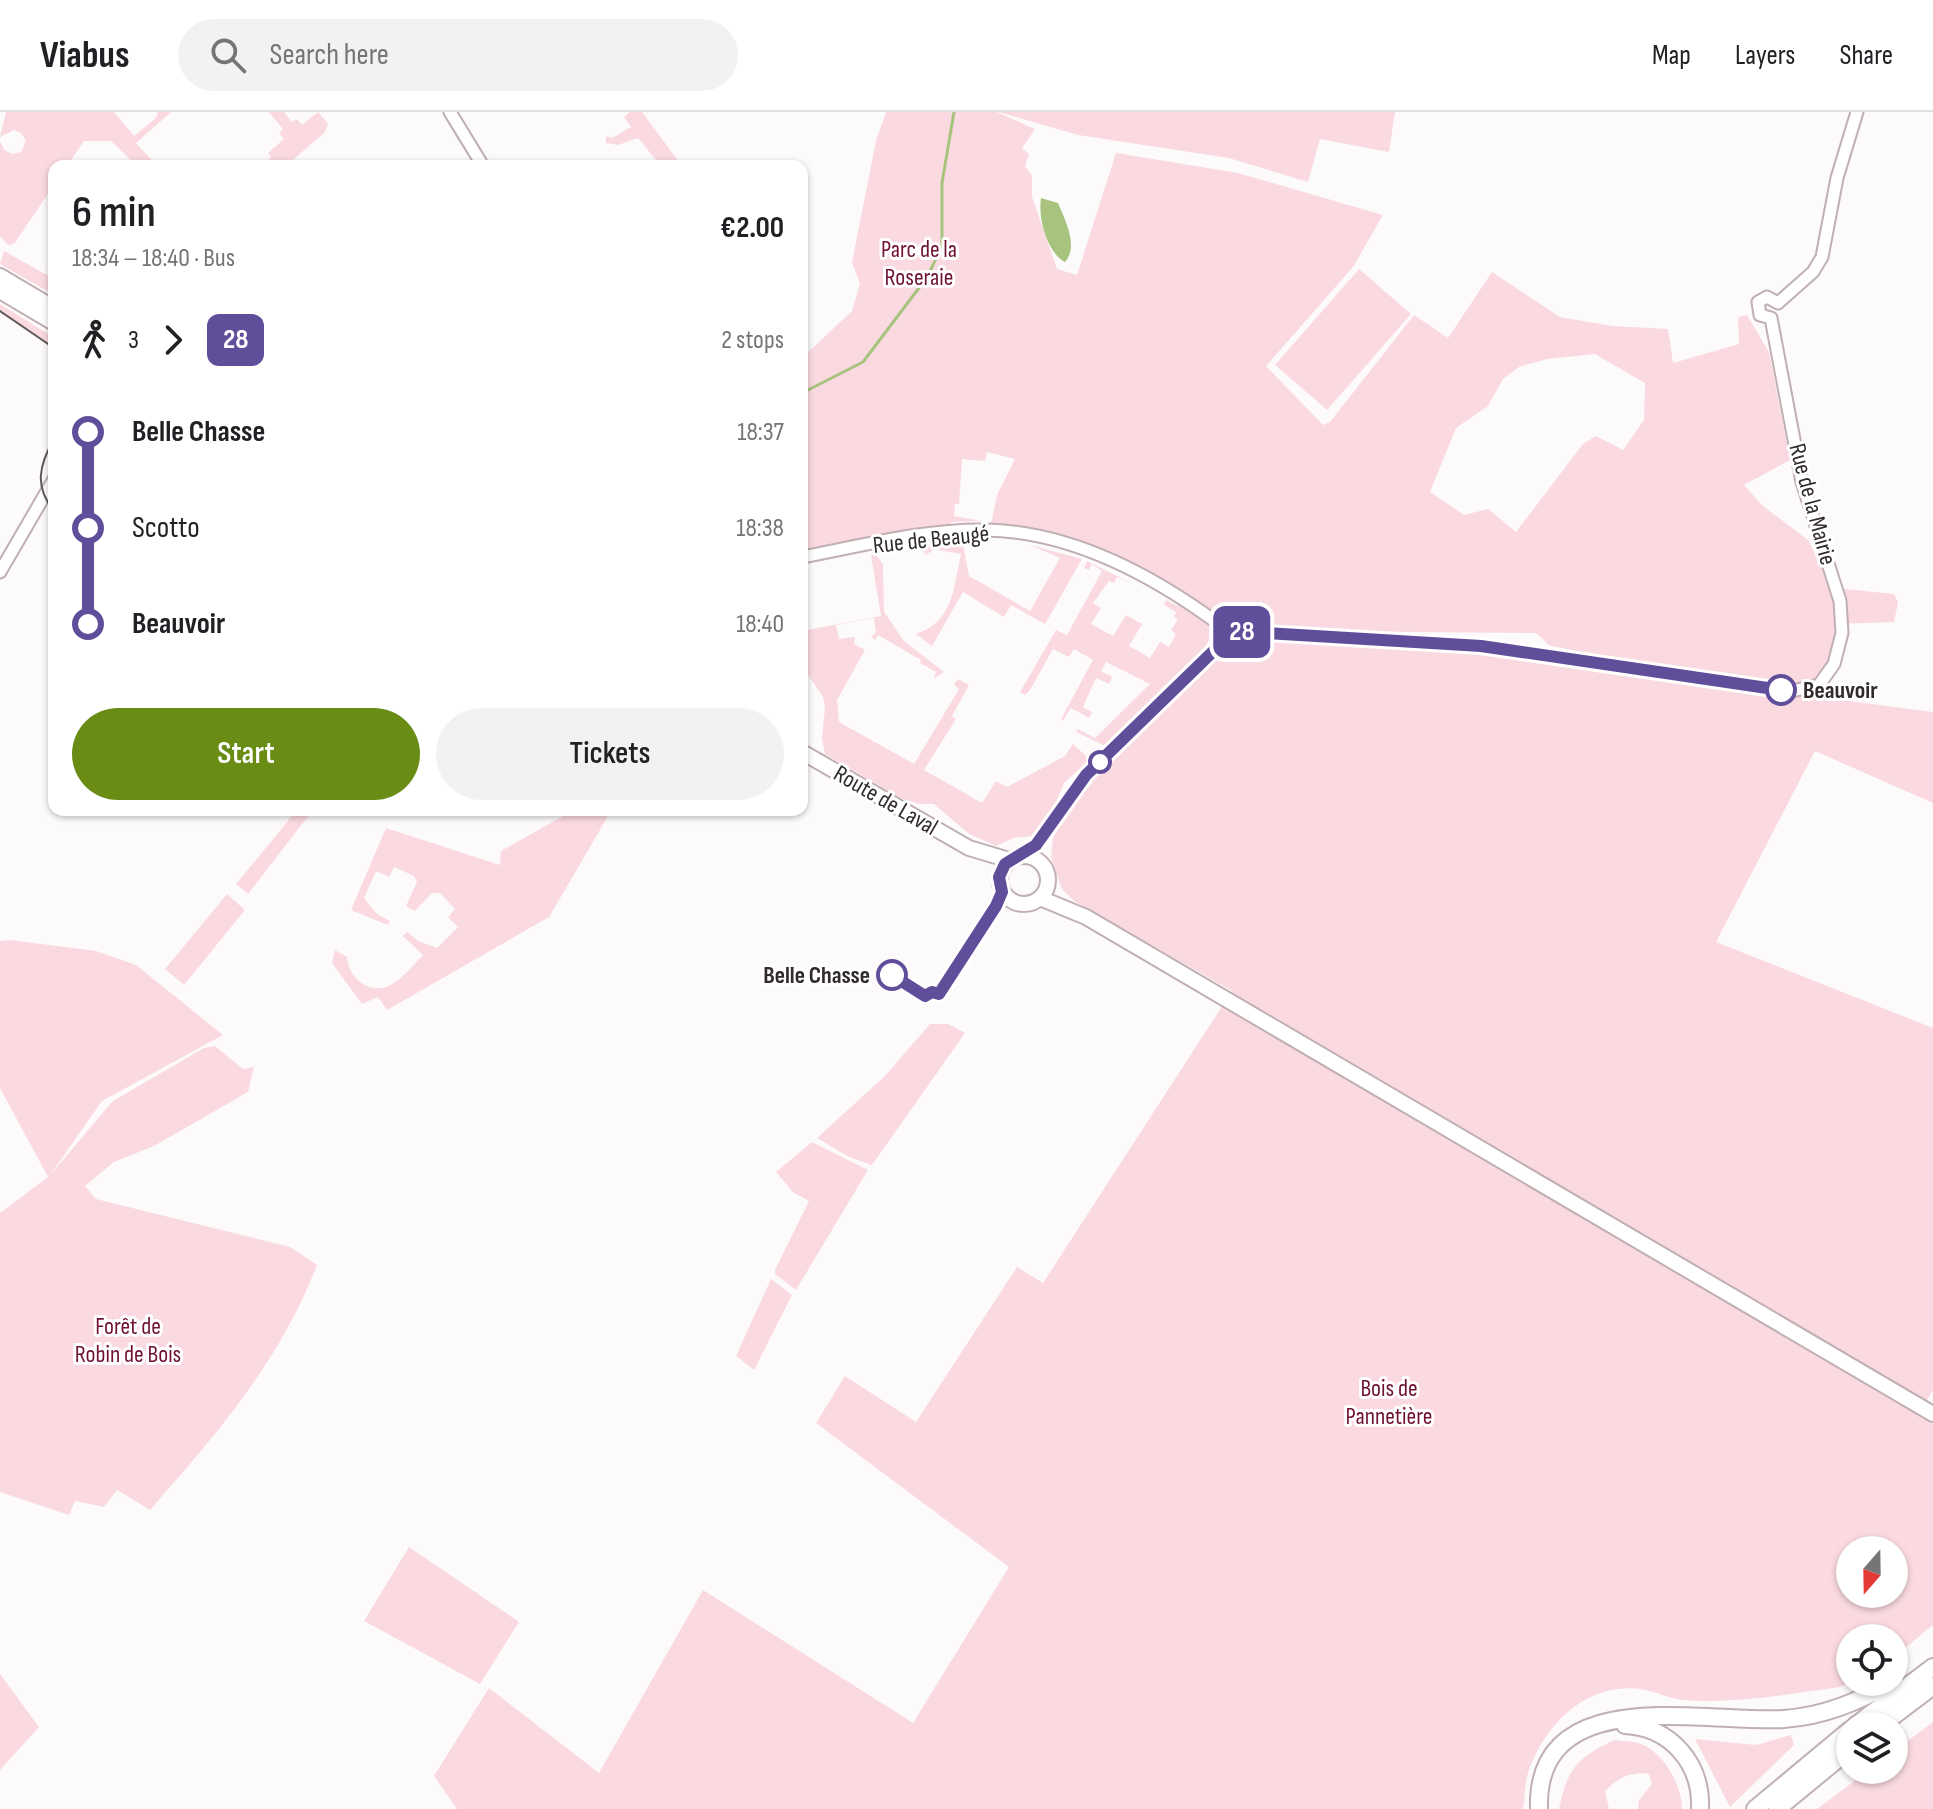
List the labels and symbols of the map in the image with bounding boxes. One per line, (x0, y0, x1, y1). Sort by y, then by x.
park label: Parc de la Roseraie (881, 235, 957, 292)
street label: Rue de la Mairie (1782, 440, 1843, 568)
street label: Rue de Beaugé (871, 519, 991, 560)
line badge: 28 (1206, 606, 1278, 658)
marker: Beauvoir (1766, 675, 1796, 705)
place label: Beauvoir (1803, 676, 1878, 705)
unlabelled marker (1089, 751, 1111, 773)
street label: Route de Laval (829, 759, 943, 842)
marker: Belle Chasse (877, 960, 907, 990)
place label: Belle Chasse (763, 961, 870, 990)
park label: Forêt de Robin de Bois (75, 1312, 181, 1369)
park label: Bois de Pannetière (1346, 1374, 1432, 1431)
north arrow (1836, 1536, 1908, 1608)

